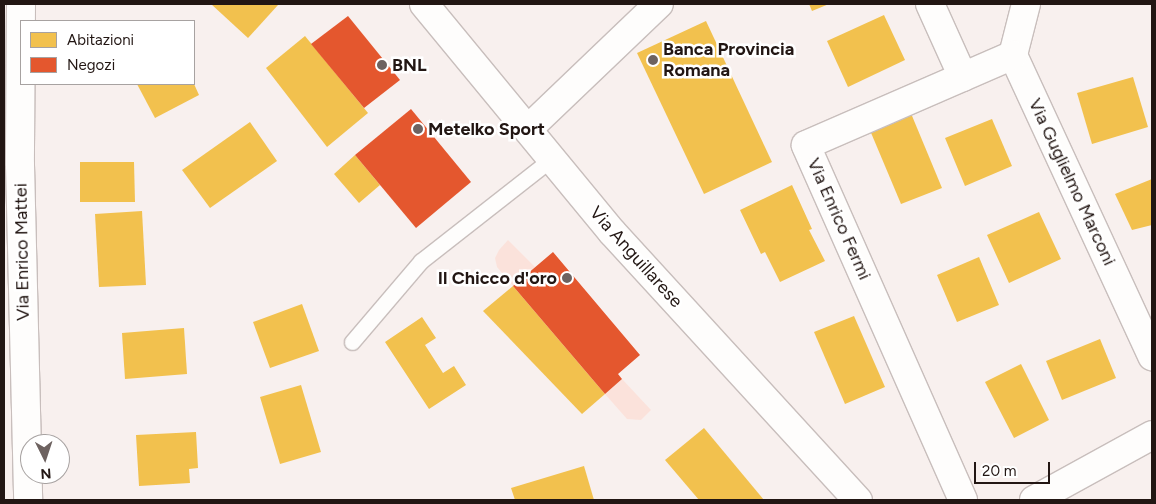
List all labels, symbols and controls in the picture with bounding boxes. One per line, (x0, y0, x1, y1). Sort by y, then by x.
legend (20, 20, 195, 85)
text: Abitazioni (67, 31, 134, 49)
place label: Banca Provincia Romana (663, 39, 794, 82)
place label: BNL (392, 54, 427, 76)
marker: Banca Provincia Romana (647, 54, 659, 66)
text: Negozi (67, 56, 115, 74)
marker: BNL (376, 59, 388, 71)
street label: Via Guglielmo Marconi (1024, 95, 1120, 269)
place label: Metelko Sport (428, 118, 545, 140)
marker: Metelko Sport (412, 123, 424, 135)
street label: Via Enrico Fermi (803, 155, 875, 283)
street label: Via Enrico Mattei (10, 183, 34, 321)
street label: Via Anguillarese (585, 202, 687, 312)
place label: Il Chicco d'oro (438, 267, 557, 289)
marker: Il Chicco d'oro (561, 272, 573, 284)
north arrow (20, 434, 70, 484)
scale bar (976, 452, 1052, 484)
text: 20 m (982, 462, 1016, 480)
text: N (40, 465, 52, 482)

